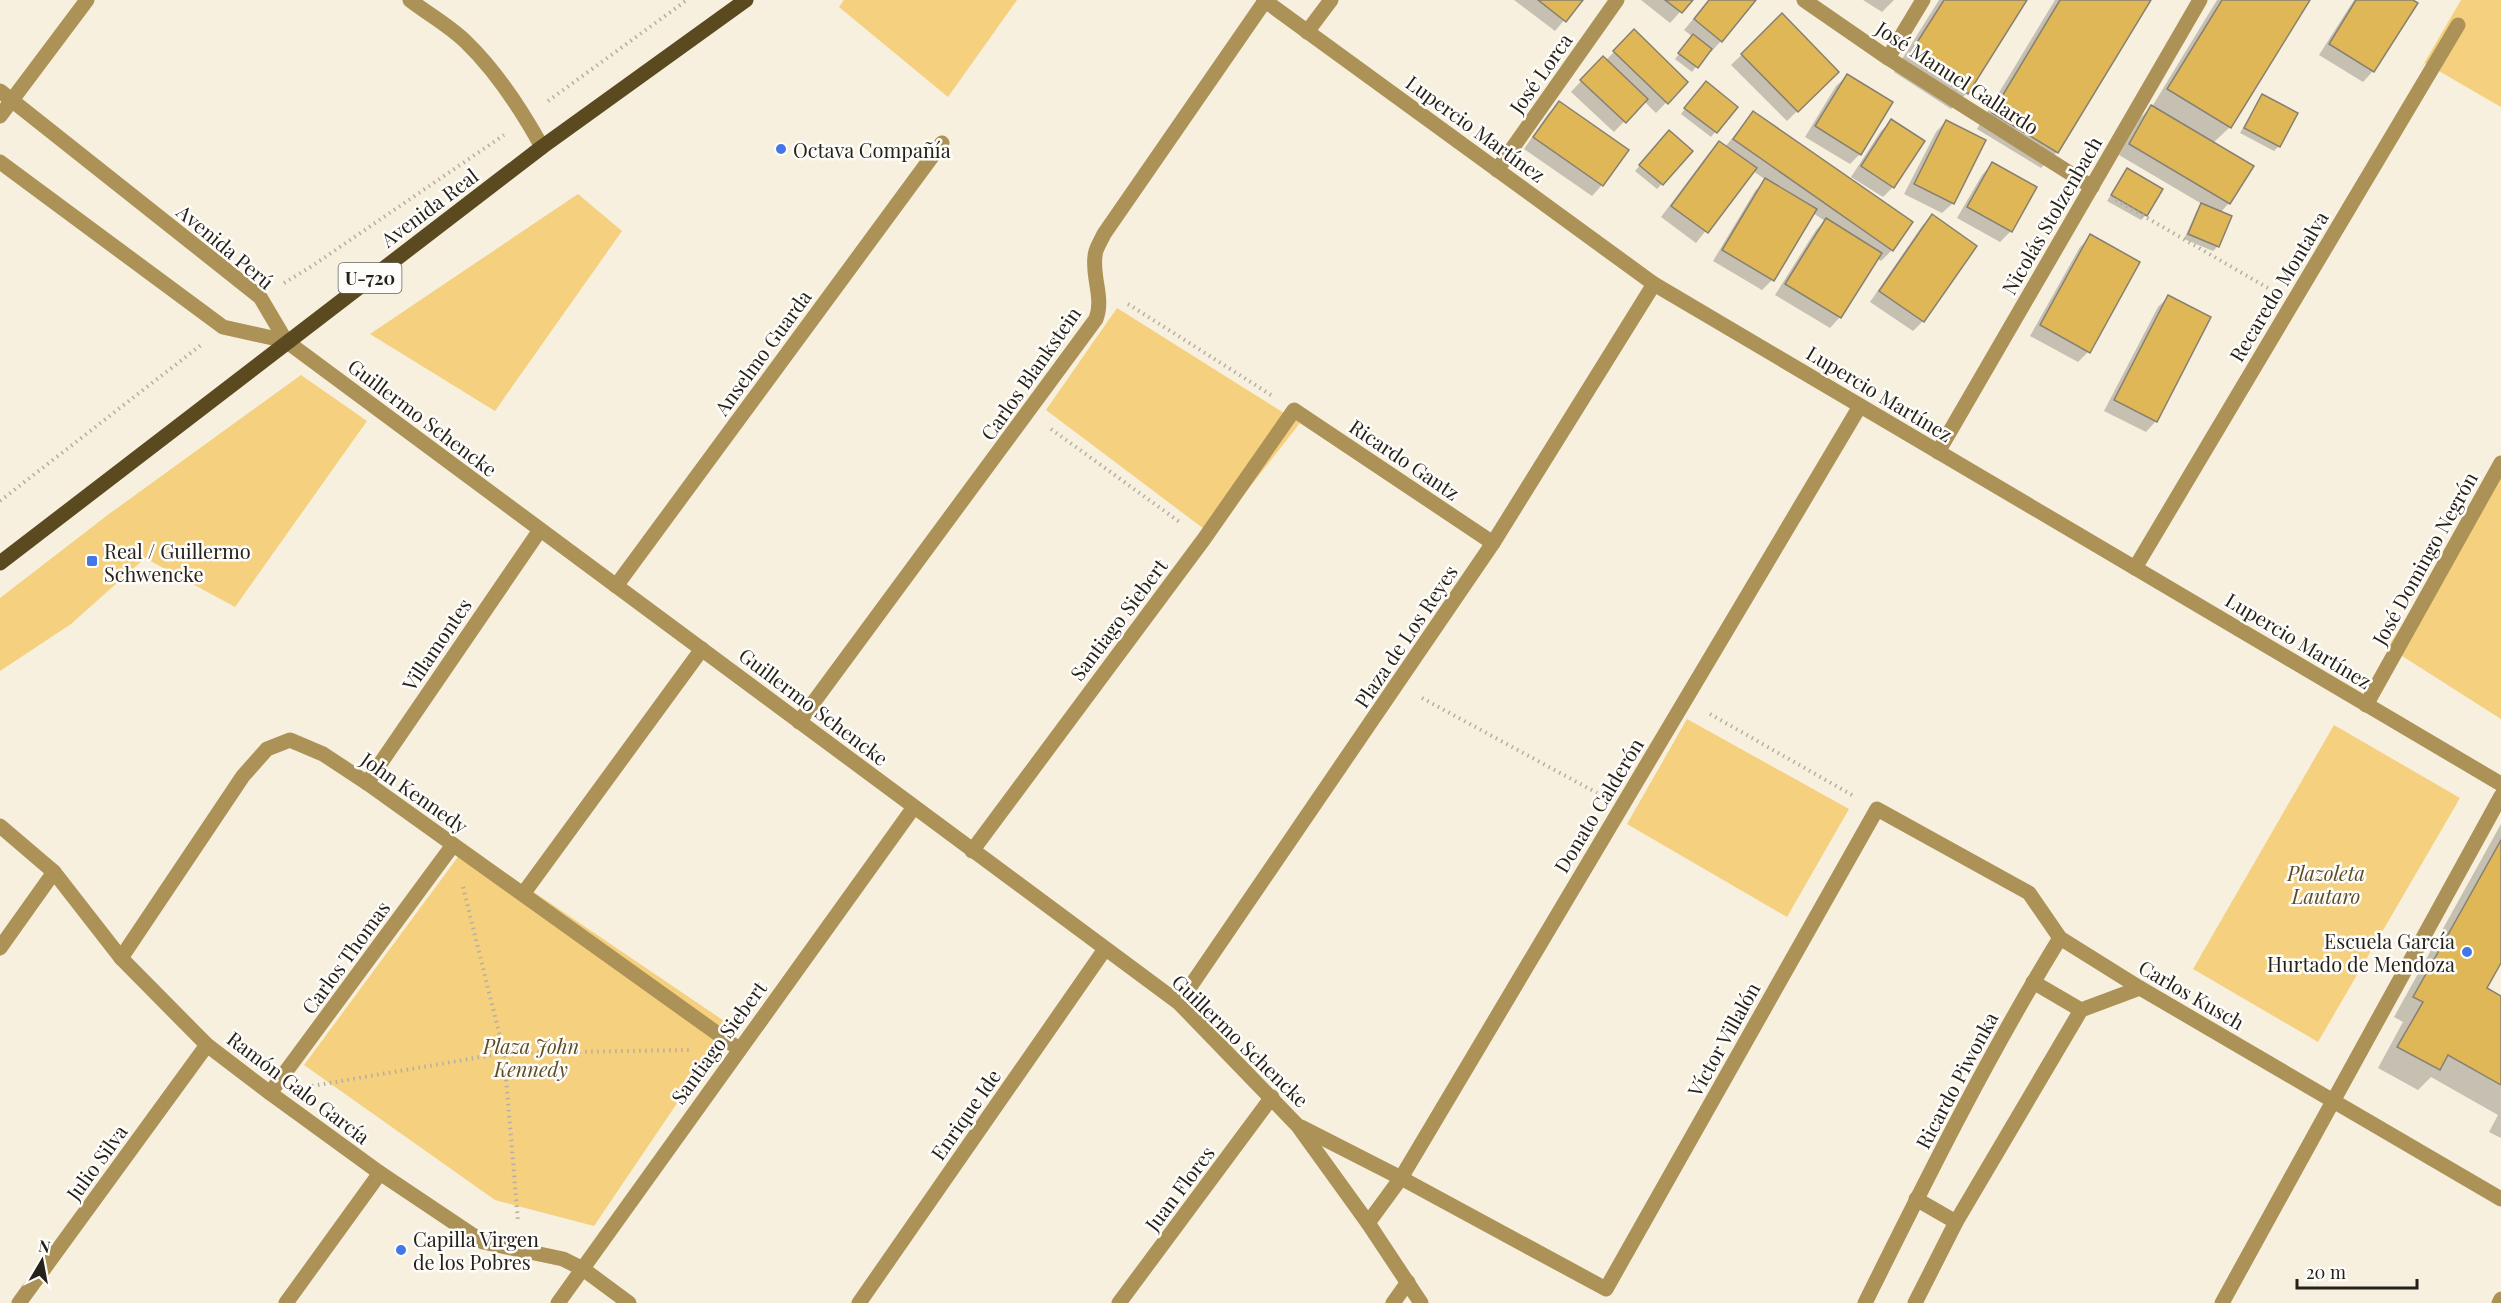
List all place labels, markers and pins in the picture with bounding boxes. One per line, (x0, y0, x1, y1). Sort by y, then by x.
place label: Octava Compañía (793, 136, 951, 163)
marker: Octava Compañía (774, 142, 788, 156)
place label: Real / Guillermo Schwencke (104, 537, 251, 587)
marker: Real / Guillermo Schwencke (85, 554, 99, 568)
place label: Escuela García Hurtado de Mendoza (2267, 927, 2455, 977)
marker: Escuela García Hurtado de Mendoza (2460, 945, 2474, 959)
place label: Capilla Virgen de los Pobres (413, 1225, 539, 1275)
marker: Capilla Virgen de los Pobres (394, 1243, 408, 1257)

